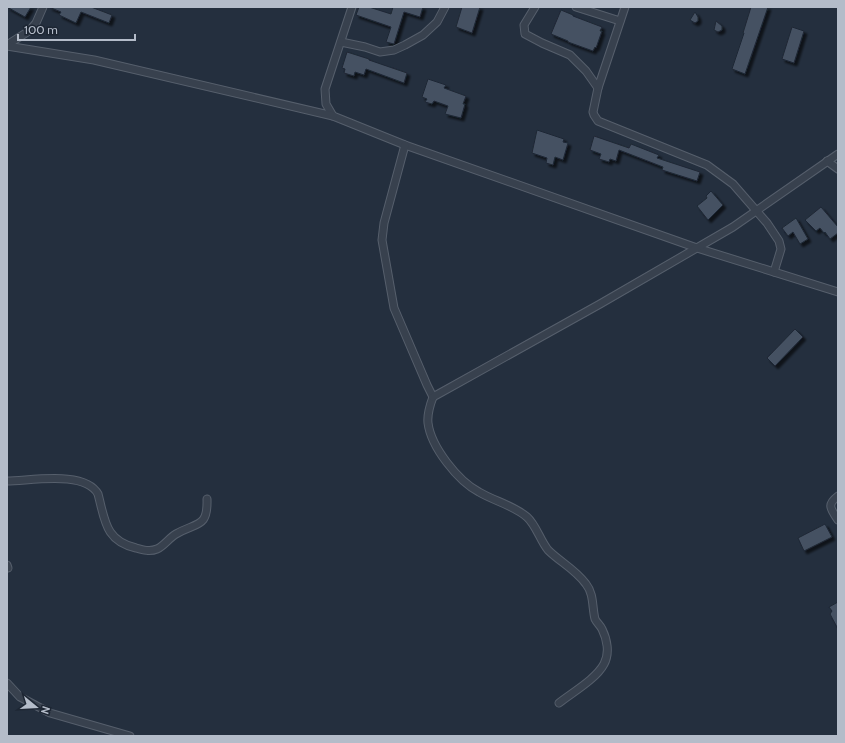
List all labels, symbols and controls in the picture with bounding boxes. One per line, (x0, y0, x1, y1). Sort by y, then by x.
scale bar (18, 16, 135, 42)
text: 100 m (24, 22, 58, 37)
north arrow (16, 687, 56, 727)
text: N (38, 704, 53, 716)

